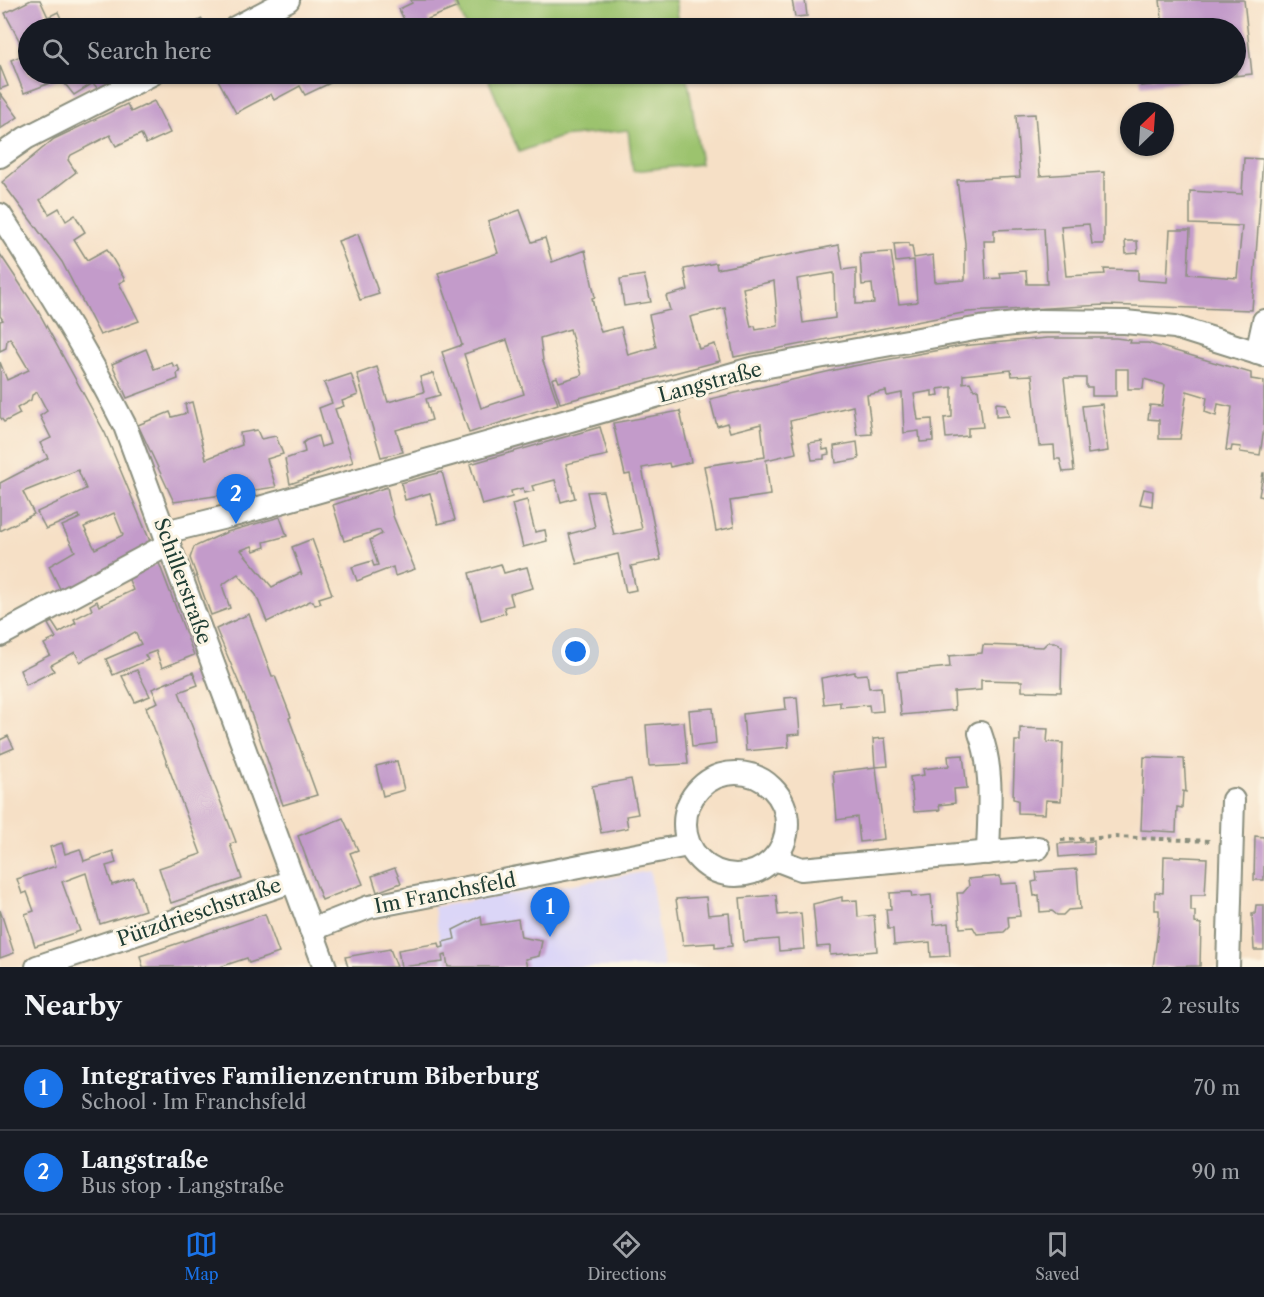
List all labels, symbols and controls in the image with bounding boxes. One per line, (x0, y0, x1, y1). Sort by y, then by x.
search box (18, 18, 1246, 84)
icon: search (39, 35, 72, 68)
text: Search here (87, 38, 212, 65)
north arrow (1120, 102, 1174, 156)
street label: Langstraße (656, 357, 764, 407)
pin: 2 (216, 474, 256, 524)
street label: Schillerstraße (149, 515, 217, 647)
your location (561, 637, 590, 666)
street label: Im Franchsfeld (372, 868, 518, 918)
street label: Pützdrieschstraße (114, 873, 284, 951)
pin: 1 (530, 888, 570, 937)
text: Nearby (24, 990, 122, 1022)
text: 2 results (1161, 994, 1240, 1018)
text: Integratives Familienzentrum Biberburg (81, 1063, 539, 1090)
text: 1 (39, 1076, 48, 1100)
text: 70 m (1194, 1076, 1240, 1100)
text: School · Im Franchsfeld (81, 1090, 307, 1114)
text: Langstraße (81, 1147, 209, 1174)
text: 2 (38, 1160, 49, 1184)
text: 90 m (1192, 1160, 1240, 1184)
text: Bus stop · Langstraße (81, 1174, 284, 1198)
tab: Map (184, 1228, 219, 1284)
tab: Directions (587, 1228, 666, 1284)
tab: Saved (1035, 1228, 1080, 1284)

